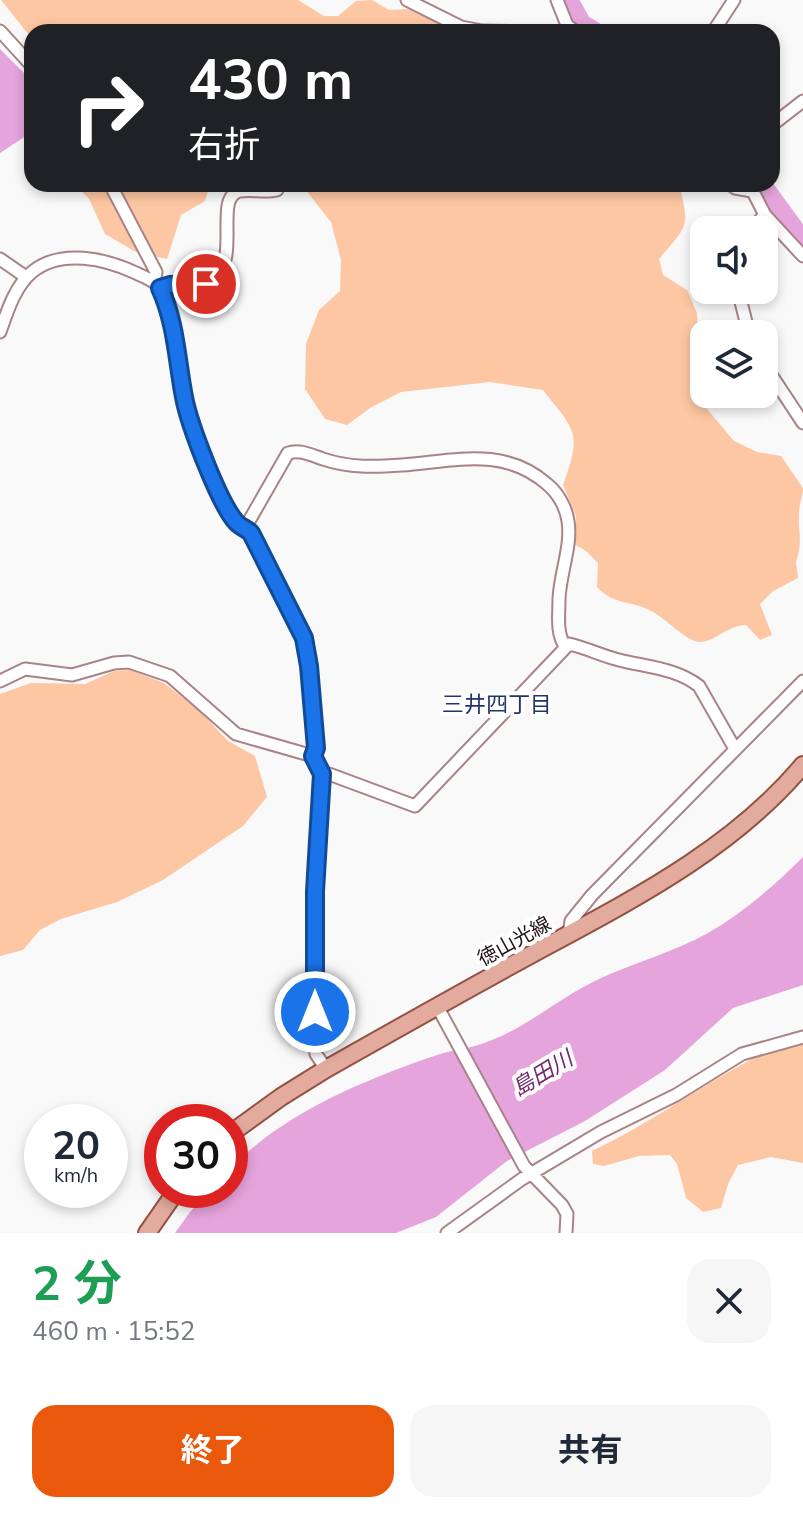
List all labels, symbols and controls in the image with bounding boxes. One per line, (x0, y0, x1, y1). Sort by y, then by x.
text: 430 m (188, 42, 353, 119)
icon: right (56, 56, 160, 160)
text: 右折 (188, 121, 260, 170)
map controls (690, 216, 778, 408)
button: sound (690, 216, 778, 304)
pin (172, 250, 240, 318)
icon: arrive (184, 262, 228, 306)
button: layers (690, 320, 778, 408)
district label: 三井四丁目 (442, 690, 552, 720)
street label: 徳山光線 (473, 910, 556, 973)
position arrow (273, 970, 357, 1054)
water label: 島田川 (506, 1043, 580, 1104)
speed limit sign: 30 (144, 1104, 248, 1208)
text: 20 (52, 1119, 100, 1173)
text: km/h (54, 1162, 98, 1189)
text: 2 分 (32, 1251, 122, 1317)
button: close (687, 1259, 771, 1343)
text: 460 m · 15:52 (32, 1314, 195, 1349)
button: 終了 (32, 1405, 394, 1497)
button: 共有 (410, 1405, 771, 1497)

